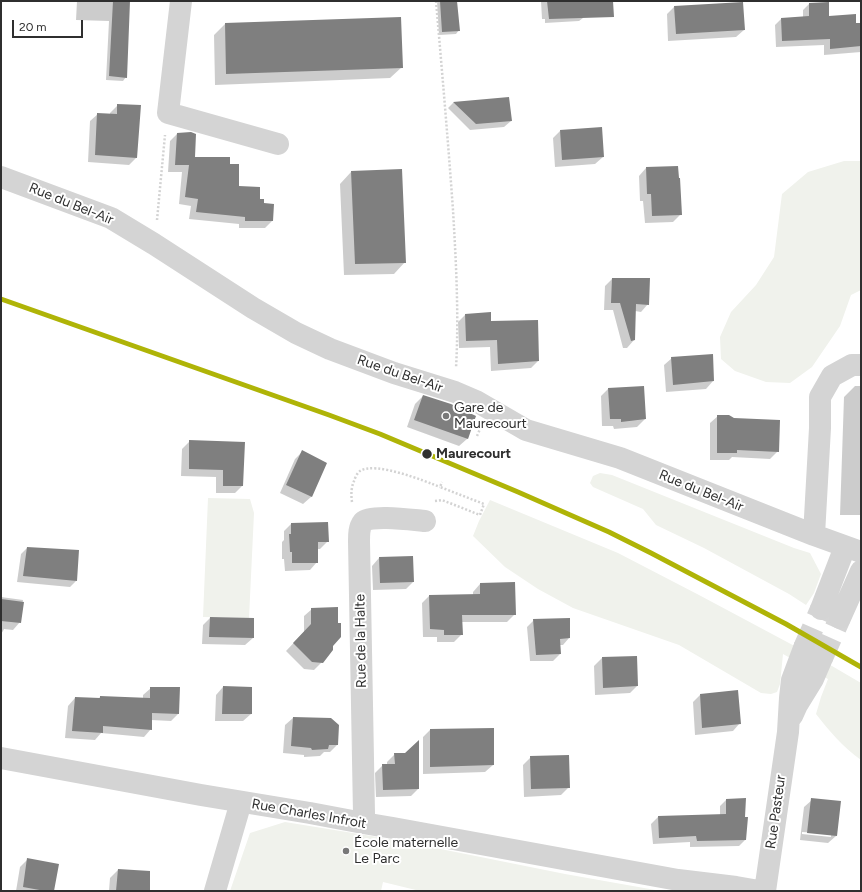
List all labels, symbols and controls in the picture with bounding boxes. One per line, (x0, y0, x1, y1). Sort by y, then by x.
scale bar (14, 12, 85, 38)
text: 20 m (19, 20, 47, 34)
street label: Rue du Bel-Air (26, 179, 116, 229)
street label: Rue du Bel-Air (355, 351, 445, 397)
place label: Gare de Maurecourt (454, 400, 527, 432)
marker: Gare de Maurecourt (441, 411, 451, 421)
place label: Maurecourt (436, 446, 511, 462)
marker: Maurecourt (420, 447, 434, 461)
street label: Rue du Bel-Air (656, 466, 746, 516)
street label: Rue de la Halte (352, 594, 370, 688)
street label: Rue Pasteur (762, 774, 790, 850)
street label: Rue Charles Infroit (250, 796, 368, 832)
place label: École maternelle Le Parc (354, 835, 458, 868)
marker: École maternelle Le Parc (341, 846, 351, 856)

